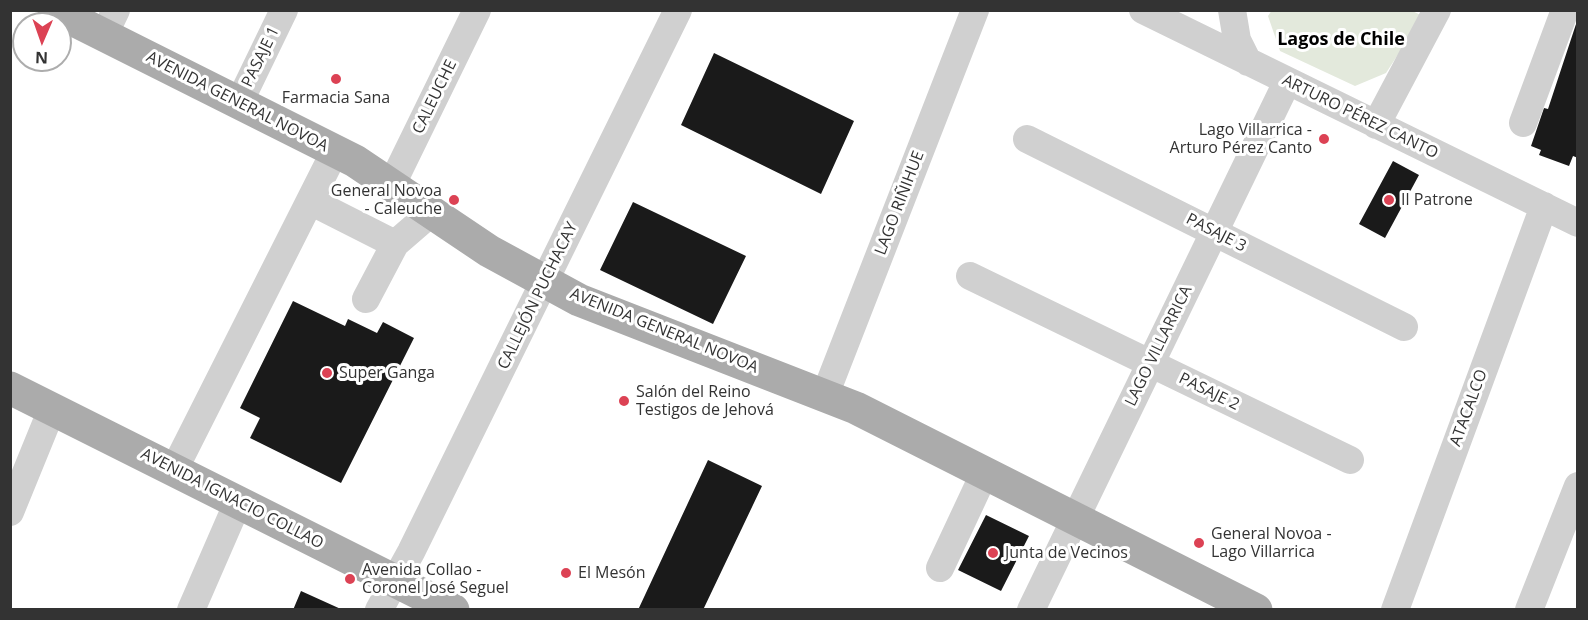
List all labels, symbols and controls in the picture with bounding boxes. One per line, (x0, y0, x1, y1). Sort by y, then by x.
north arrow (12, 12, 72, 72)
street label: PASAJE 1 (238, 24, 284, 90)
district label: Lagos de Chile (1277, 29, 1405, 51)
text: N (35, 47, 48, 69)
street label: AVENIDA GENERAL NOVOA (143, 48, 331, 156)
street label: CALEUCHE (409, 57, 461, 137)
street label: ARTURO PÉREZ CANTO (1279, 71, 1441, 163)
marker: Farmacia Sana (329, 72, 343, 86)
place label: Farmacia Sana (282, 88, 390, 108)
place label: Lago Villarrica - Arturo Pérez Canto (1170, 120, 1312, 158)
marker: Lago Villarrica - Arturo Pérez Canto (1317, 132, 1331, 146)
street label: LAGO RIÑIHUE (871, 148, 929, 258)
place label: General Novoa - Caleuche (331, 181, 442, 219)
place label: Il Patrone (1401, 190, 1473, 210)
marker: General Novoa - Caleuche (447, 193, 461, 207)
marker: Il Patrone (1382, 193, 1396, 207)
street label: PASAJE 3 (1183, 210, 1249, 256)
street label: CALLEJÓN PUCHACAY (494, 219, 582, 373)
street label: LAGO VILLARRICA (1121, 282, 1197, 410)
street label: AVENIDA GENERAL NOVOA (567, 284, 761, 378)
place label: Super Ganga (339, 363, 435, 383)
marker: Super Ganga (320, 366, 334, 380)
street label: ATACALCO (1446, 367, 1492, 449)
street label: PASAJE 2 (1176, 369, 1242, 415)
place label: Salón del Reino Testigos de Jehová (636, 382, 774, 420)
marker: Salón del Reino Testigos de Jehová (617, 394, 631, 408)
street label: AVENIDA IGNACIO COLLAO (138, 445, 326, 553)
place label: General Novoa - Lago Villarrica (1211, 524, 1332, 562)
marker: General Novoa - Lago Villarrica (1192, 536, 1206, 550)
place label: Junta de Vecinos (1005, 543, 1128, 563)
marker: Junta de Vecinos (986, 546, 1000, 560)
place label: Avenida Collao - Coronel José Seguel (362, 560, 509, 598)
place label: El Mesón (578, 563, 646, 583)
marker: El Mesón (559, 566, 573, 580)
marker: Avenida Collao - Coronel José Seguel (343, 572, 357, 586)

